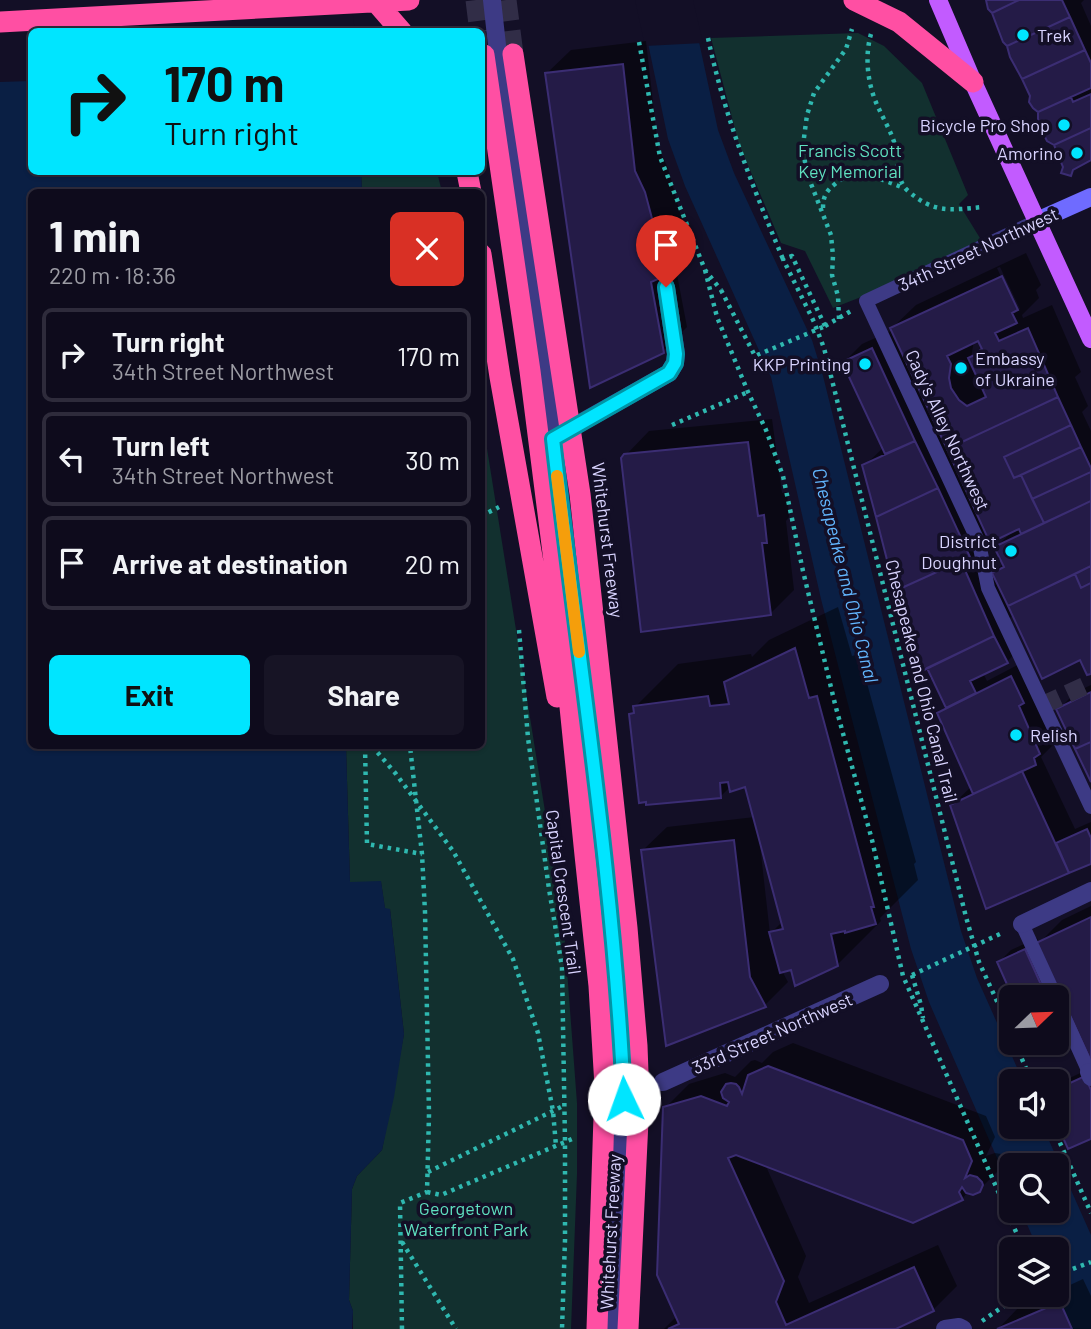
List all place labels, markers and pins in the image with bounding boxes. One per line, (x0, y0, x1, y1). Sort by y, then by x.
place label: Trek (1037, 24, 1071, 46)
marker: Trek (1015, 27, 1031, 43)
place label: Bicycle Pro Shop (920, 114, 1050, 136)
marker: Bicycle Pro Shop (1056, 117, 1072, 133)
place label: Amorino (997, 142, 1063, 164)
marker: Amorino (1069, 145, 1085, 161)
pin (636, 215, 696, 287)
place label: Embassy of Ukraine (975, 347, 1055, 390)
place label: KKP Printing (753, 353, 851, 375)
marker: KKP Printing (857, 356, 873, 372)
marker: Embassy of Ukraine (953, 360, 969, 376)
place label: District Doughnut (921, 530, 997, 573)
marker: District Doughnut (1003, 543, 1019, 559)
place label: Relish (1030, 724, 1078, 746)
marker: Relish (1008, 727, 1024, 743)

